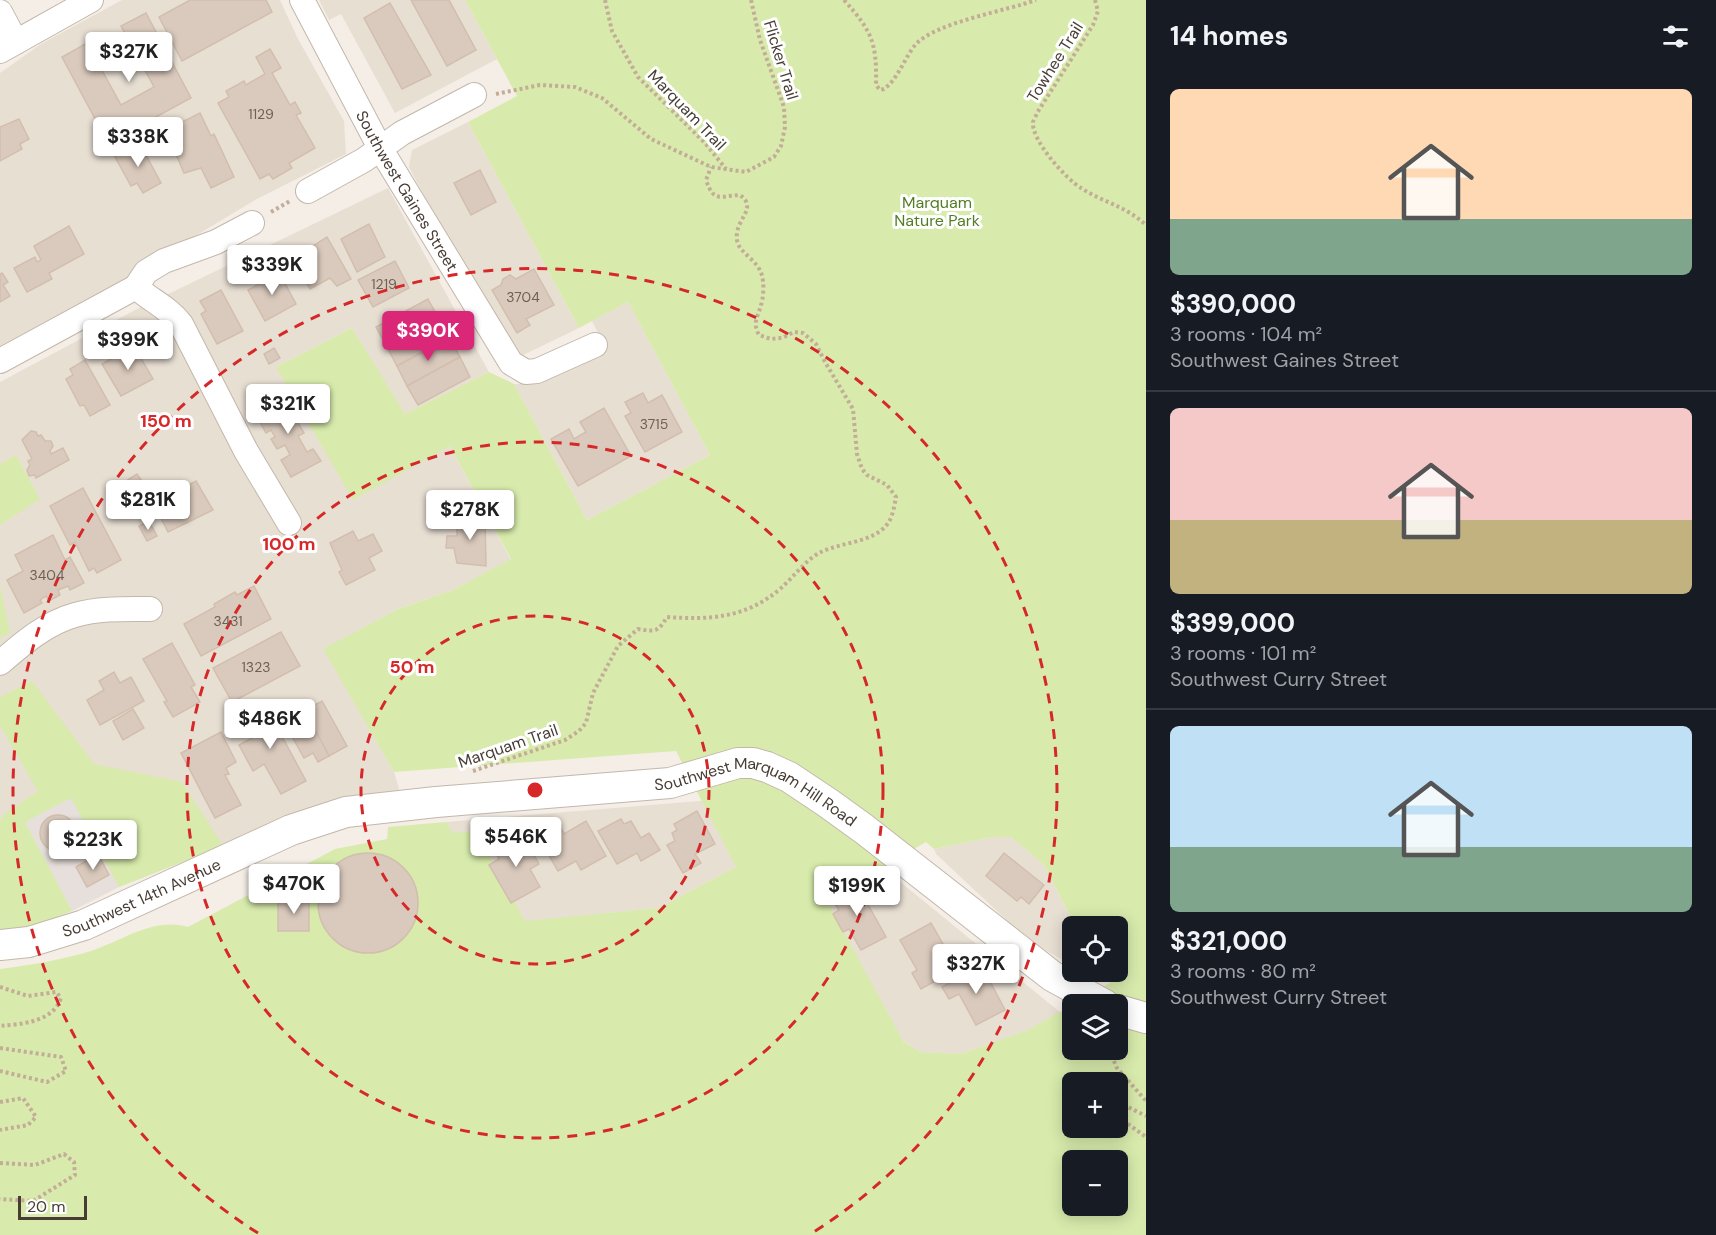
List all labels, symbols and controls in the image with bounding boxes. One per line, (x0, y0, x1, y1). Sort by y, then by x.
street label: Flicker Trail (759, 18, 803, 102)
street label: Towhee Trail (1022, 18, 1088, 106)
text: 14 homes (1170, 19, 1288, 53)
icon: filters (1659, 20, 1692, 53)
pin: $327K (87, 32, 171, 83)
text: $327K (99, 38, 159, 64)
street label: Marquam Trail (643, 65, 731, 155)
house number: 1129 (248, 105, 274, 123)
street label: Southwest Gaines Street (352, 107, 463, 275)
pin: $338K (96, 117, 180, 168)
text: $338K (107, 123, 169, 149)
icon: home (1377, 128, 1485, 236)
park label: Marquam Nature Park (894, 192, 980, 231)
pin: $339K (230, 245, 314, 296)
text: $339K (241, 251, 303, 277)
house number: 1219 (371, 275, 397, 293)
text: $390,000 (1170, 287, 1296, 321)
house number: 3704 (506, 288, 540, 306)
pin: $390K (386, 311, 470, 362)
text: $390K (396, 317, 460, 343)
pin: $399K (86, 320, 170, 371)
text: 3 rooms · 104 m² (1170, 321, 1322, 347)
text: $399K (97, 326, 159, 352)
text: Southwest Gaines Street (1170, 347, 1399, 373)
pin: $321K (246, 384, 330, 435)
text: $321K (260, 390, 316, 416)
text: 150 m (140, 409, 192, 433)
house number: 3715 (640, 415, 668, 433)
icon: home (1377, 447, 1485, 555)
pin: $281K (106, 480, 190, 531)
text: $281K (120, 486, 176, 512)
pin: $278K (428, 490, 512, 541)
text: $278K (440, 496, 500, 522)
text: 100 m (262, 532, 316, 556)
house number: 3404 (30, 566, 65, 584)
text: $399,000 (1170, 606, 1295, 640)
house number: 3431 (213, 612, 243, 630)
text: 3 rooms · 101 m² (1170, 640, 1316, 666)
text: 50 m (389, 655, 435, 679)
house number: 1323 (242, 658, 270, 676)
text: Southwest Curry Street (1170, 666, 1387, 692)
pin: $486K (228, 699, 312, 750)
text: $486K (238, 705, 302, 731)
street label: Marquam Trail (455, 719, 561, 773)
street label: Southwest Marquam Hill Road (653, 753, 861, 831)
icon: home (1377, 765, 1485, 873)
centre of rings (525, 780, 545, 800)
pin: $546K (474, 817, 558, 868)
pin: $223K (51, 820, 135, 871)
text: $546K (484, 823, 548, 849)
text: $223K (63, 826, 123, 852)
street label: Southwest 14th Avenue (59, 853, 224, 942)
pin: $470K (252, 864, 336, 915)
pin: $199K (815, 866, 899, 917)
text: $470K (263, 870, 325, 896)
text: $199K (828, 872, 886, 898)
map controls (1062, 916, 1128, 1216)
button: locate (1062, 916, 1128, 982)
text: $321,000 (1170, 924, 1287, 958)
pin: $327K (934, 944, 1018, 995)
text: $327K (946, 950, 1006, 976)
text: 3 rooms · 80 m² (1170, 958, 1316, 984)
text: Southwest Curry Street (1170, 984, 1387, 1010)
button: layers (1062, 994, 1128, 1060)
button: + (1062, 1072, 1128, 1138)
button: − (1062, 1150, 1128, 1216)
scale bar (18, 1193, 87, 1220)
text: 20 m (27, 1196, 66, 1217)

